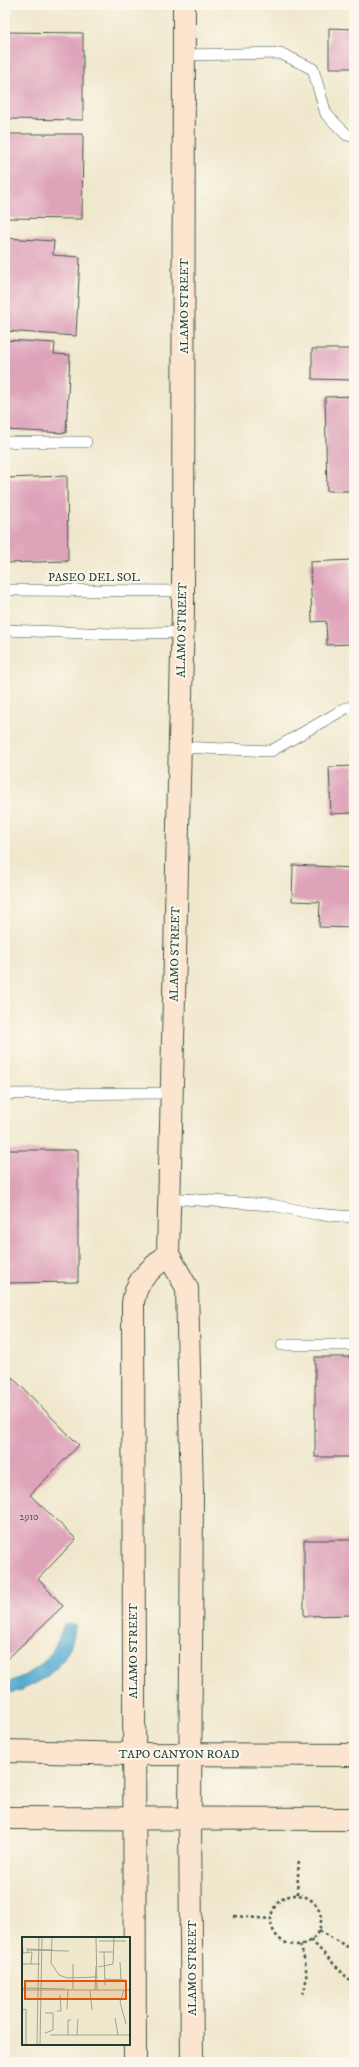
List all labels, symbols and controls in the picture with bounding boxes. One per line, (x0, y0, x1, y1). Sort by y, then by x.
street label: ALAMO STREET (177, 258, 192, 354)
street label: PASEO DEL SOL (48, 570, 140, 585)
street label: ALAMO STREET (174, 582, 190, 678)
street label: ALAMO STREET (167, 906, 183, 1002)
house number: 2910 (20, 1511, 38, 1523)
street label: ALAMO STREET (126, 1603, 141, 1699)
street label: TAPO CANYON ROAD (119, 1747, 240, 1762)
street label: ALAMO STREET (185, 1920, 200, 2016)
inset map (22, 1937, 130, 2045)

